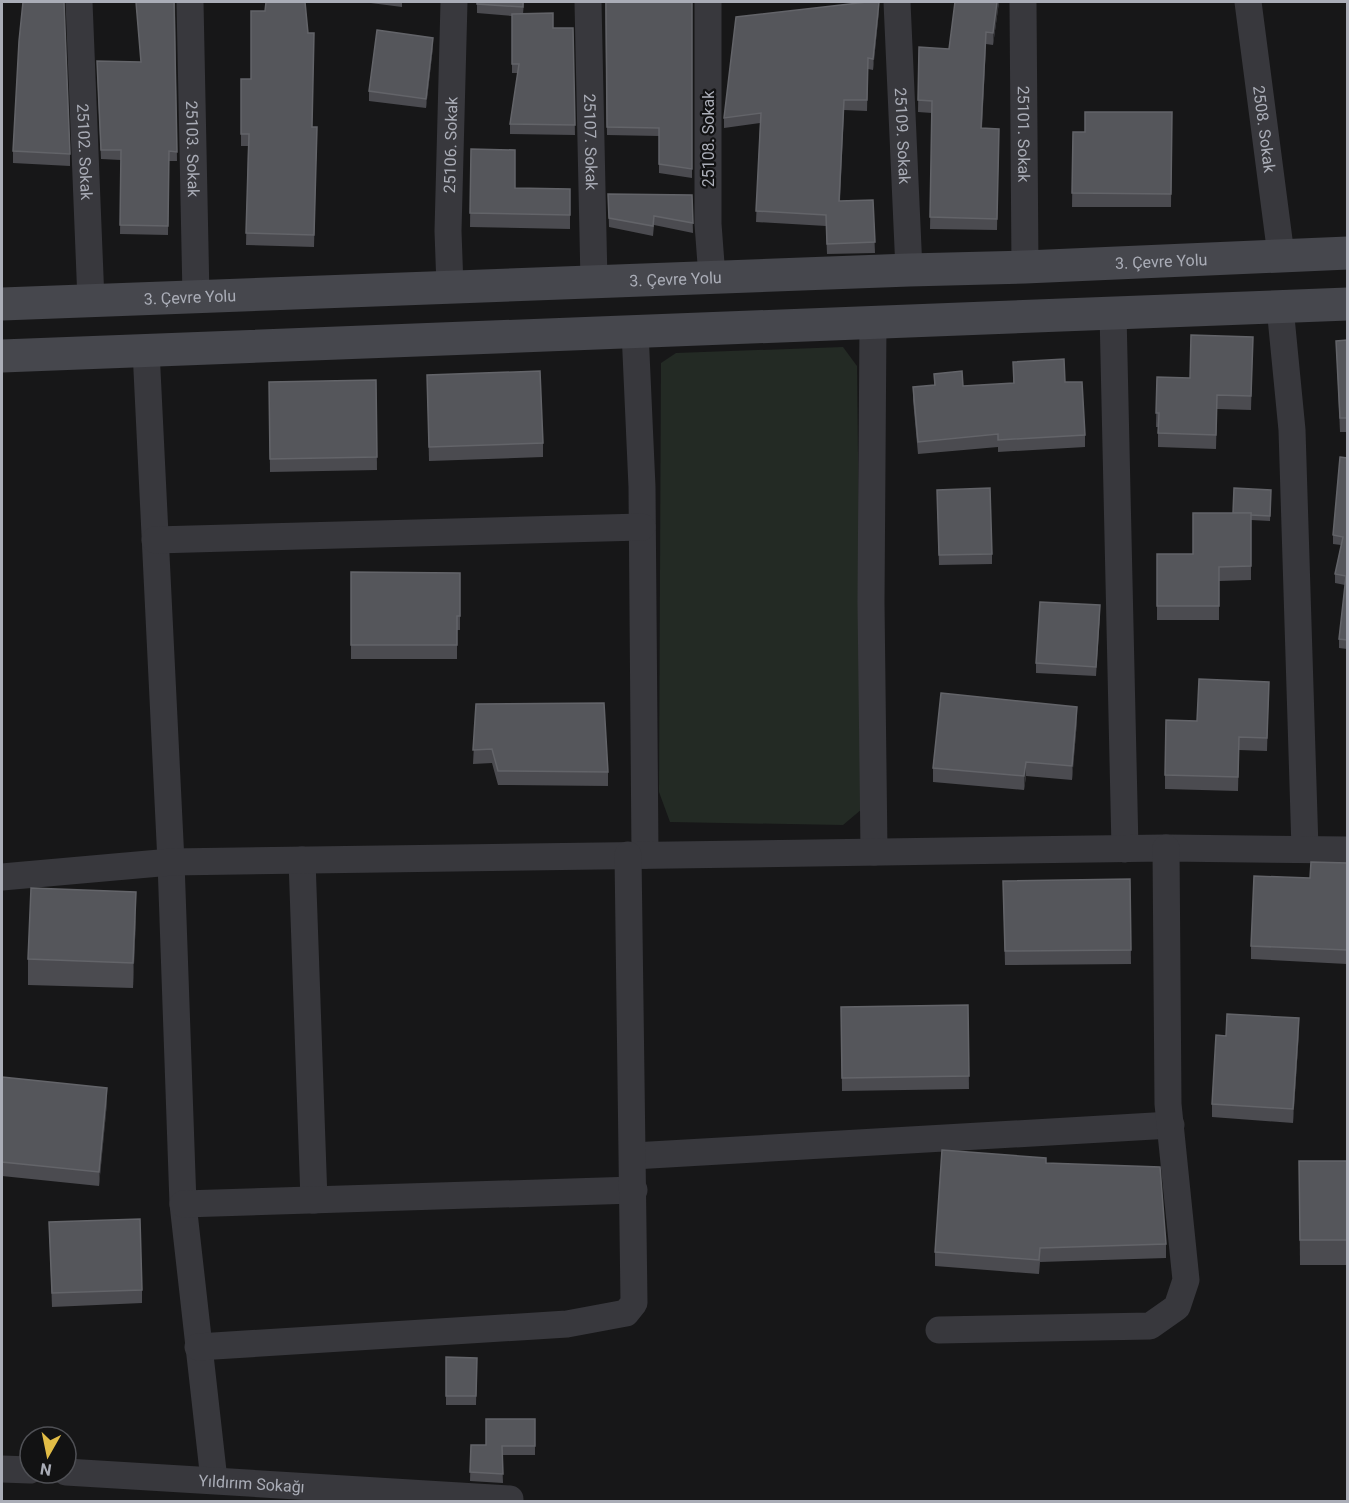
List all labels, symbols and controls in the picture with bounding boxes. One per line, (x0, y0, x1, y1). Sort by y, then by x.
street label: 2508. Sokak (1249, 84, 1280, 175)
street label: 25101. Sokak (1014, 86, 1034, 183)
street label: 25109. Sokak (891, 87, 915, 185)
street label: 25108. Sokak (699, 90, 718, 187)
street label: 25107. Sokak (580, 93, 602, 191)
street label: 25106. Sokak (439, 96, 461, 194)
street label: 25103. Sokak (183, 100, 203, 198)
street label: 25102. Sokak (74, 103, 96, 201)
street label: 3. Çevre Yolu (1115, 250, 1208, 273)
street label: 3. Çevre Yolu (629, 268, 722, 290)
street label: 3. Çevre Yolu (143, 286, 236, 308)
north arrow (18, 1425, 78, 1485)
text: N (39, 1459, 53, 1480)
street label: Yıldırım Sokağı (198, 1471, 305, 1496)

